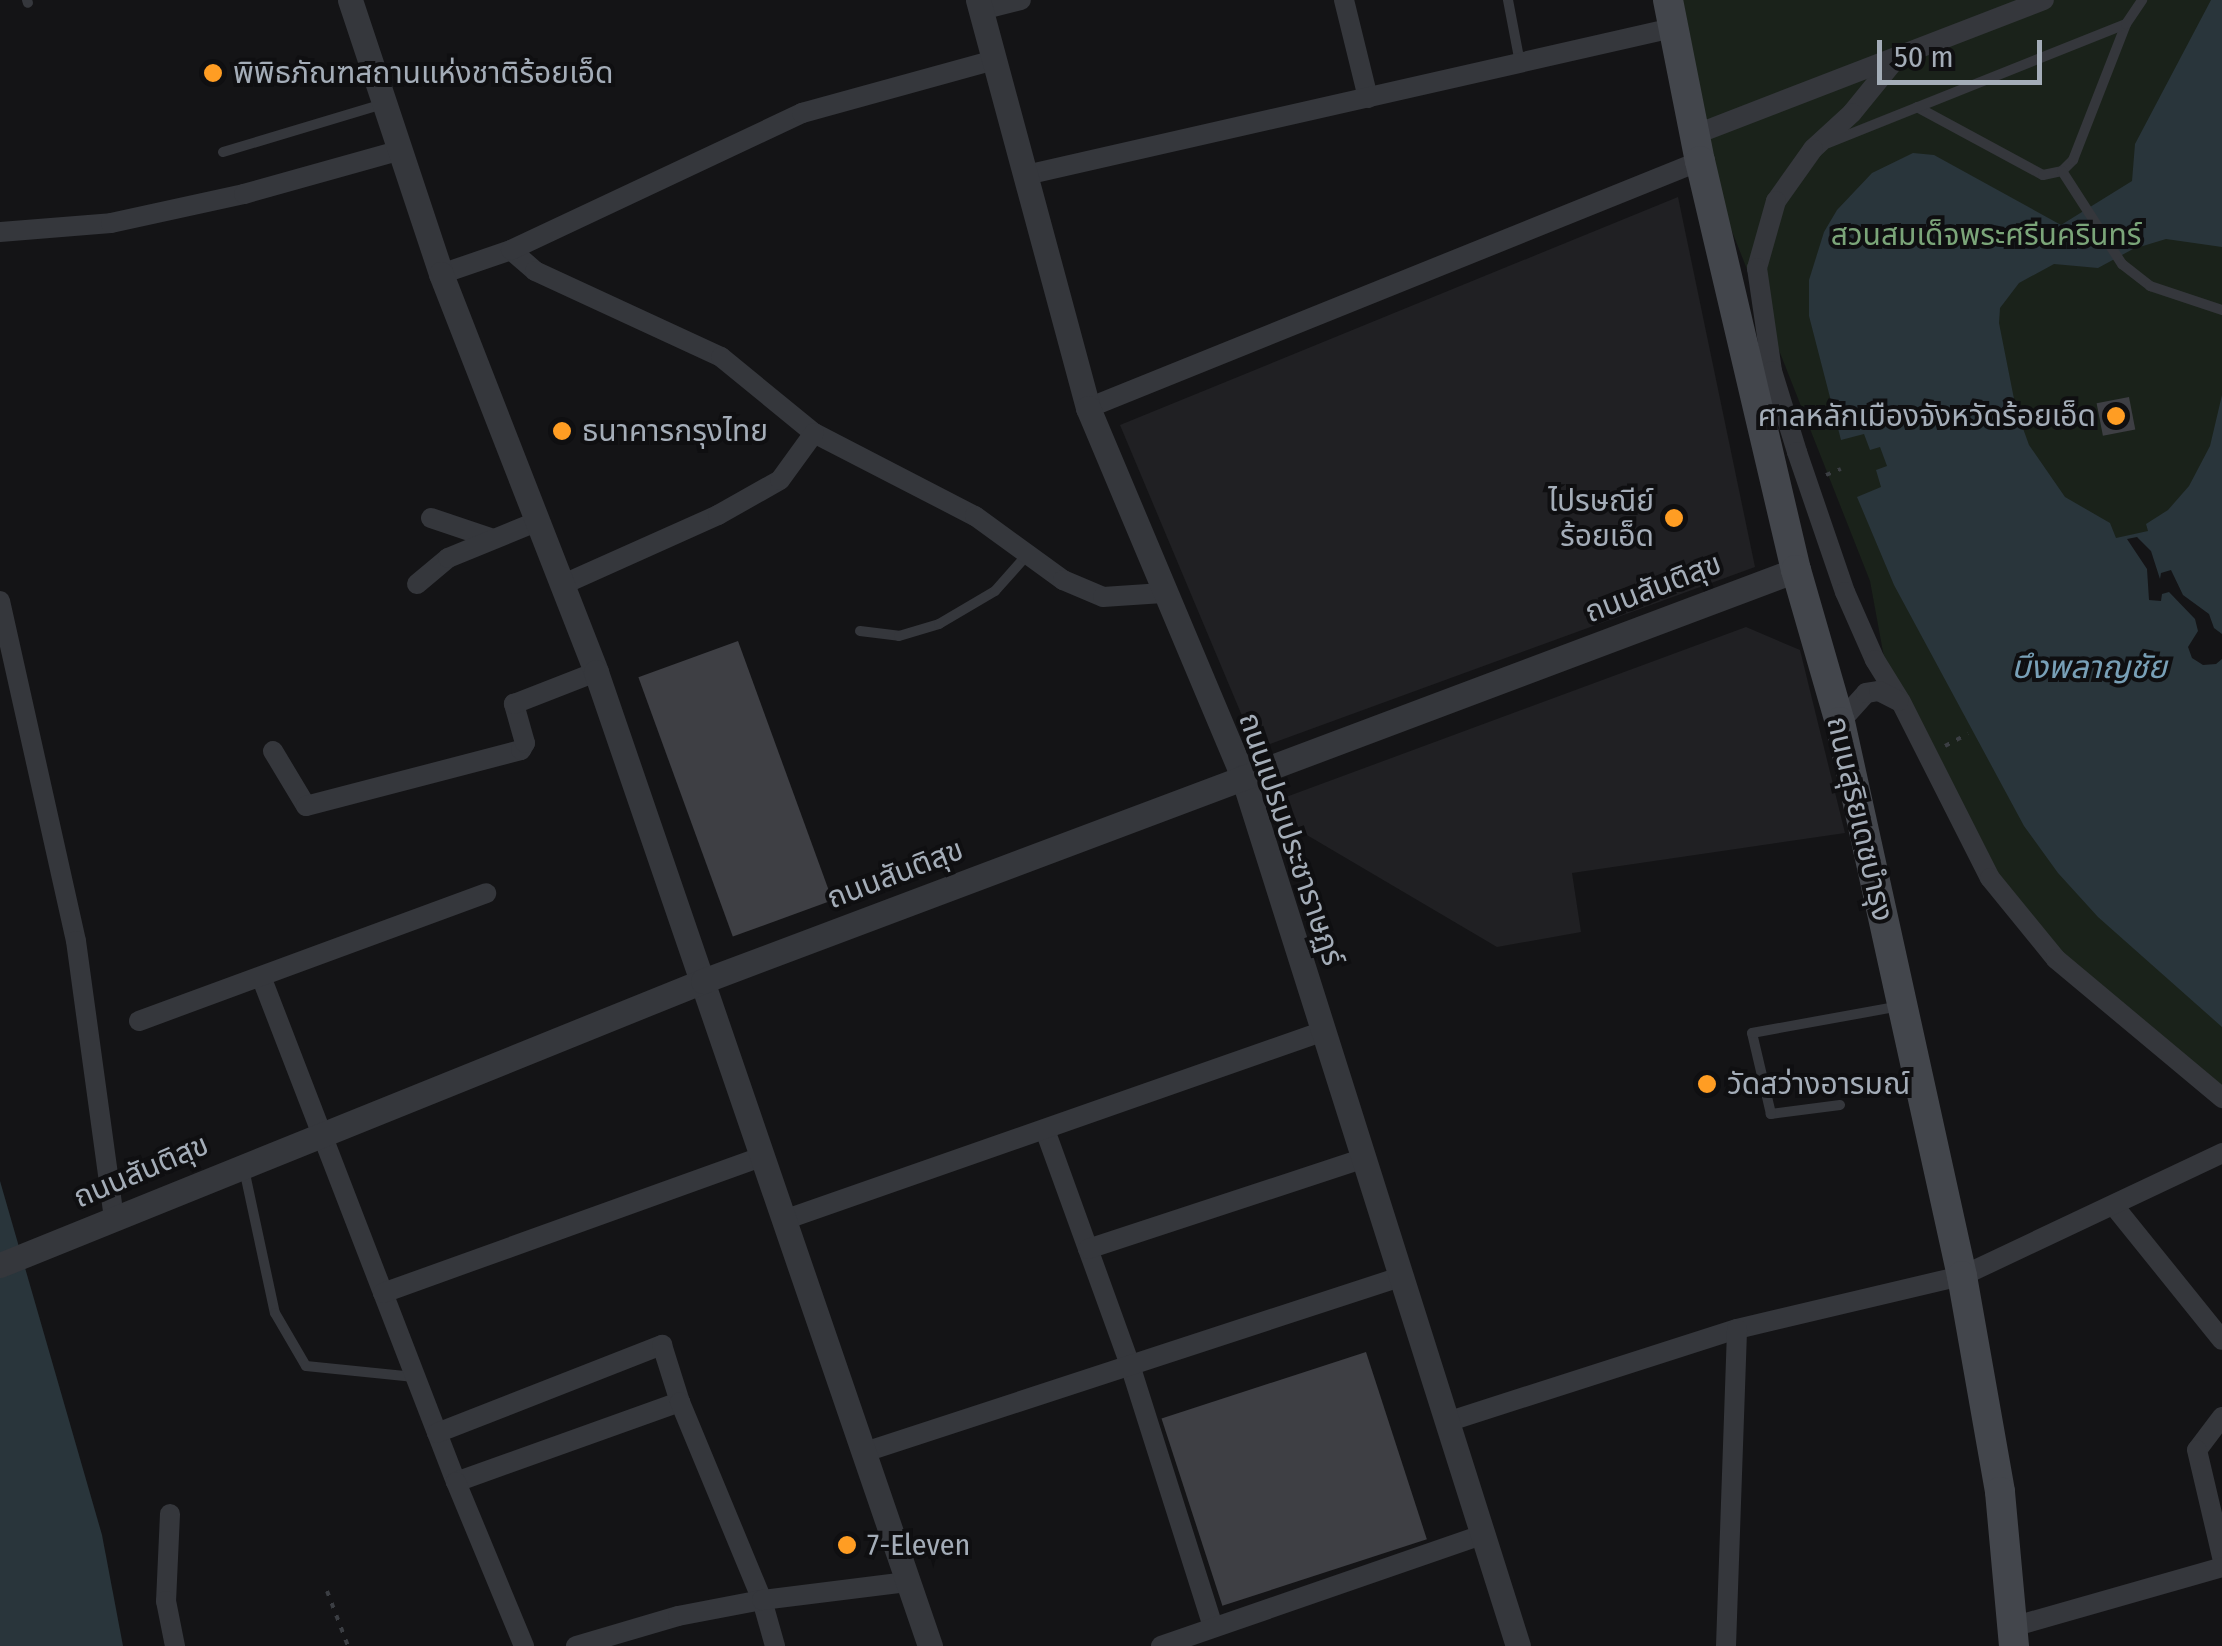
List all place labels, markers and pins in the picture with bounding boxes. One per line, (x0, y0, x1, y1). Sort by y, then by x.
place label: พิพิธภัณฑสถานแห่งชาติร้อยเอ็ด (233, 55, 613, 91)
marker: พิพิธภัณฑสถานแห่งชาติร้อยเอ็ด (202, 62, 224, 84)
place label: ศาลหลักเมืองจังหวัดร้อยเอ็ด (1758, 398, 2096, 434)
marker: ศาลหลักเมืองจังหวัดร้อยเอ็ด (2105, 405, 2127, 427)
place label: ธนาคารกรุงไทย (582, 413, 768, 449)
marker: ธนาคารกรุงไทย (551, 420, 573, 442)
place label: ไปรษณีย์ ร้อยเอ็ด (1548, 483, 1654, 554)
marker: ไปรษณีย์ ร้อยเอ็ด (1663, 507, 1685, 529)
place label: วัดสว่างอารมณ์ (1727, 1066, 1910, 1102)
marker: วัดสว่างอารมณ์ (1696, 1073, 1718, 1095)
place label: 7-Eleven (867, 1527, 970, 1563)
marker: 7-Eleven (836, 1534, 858, 1556)

